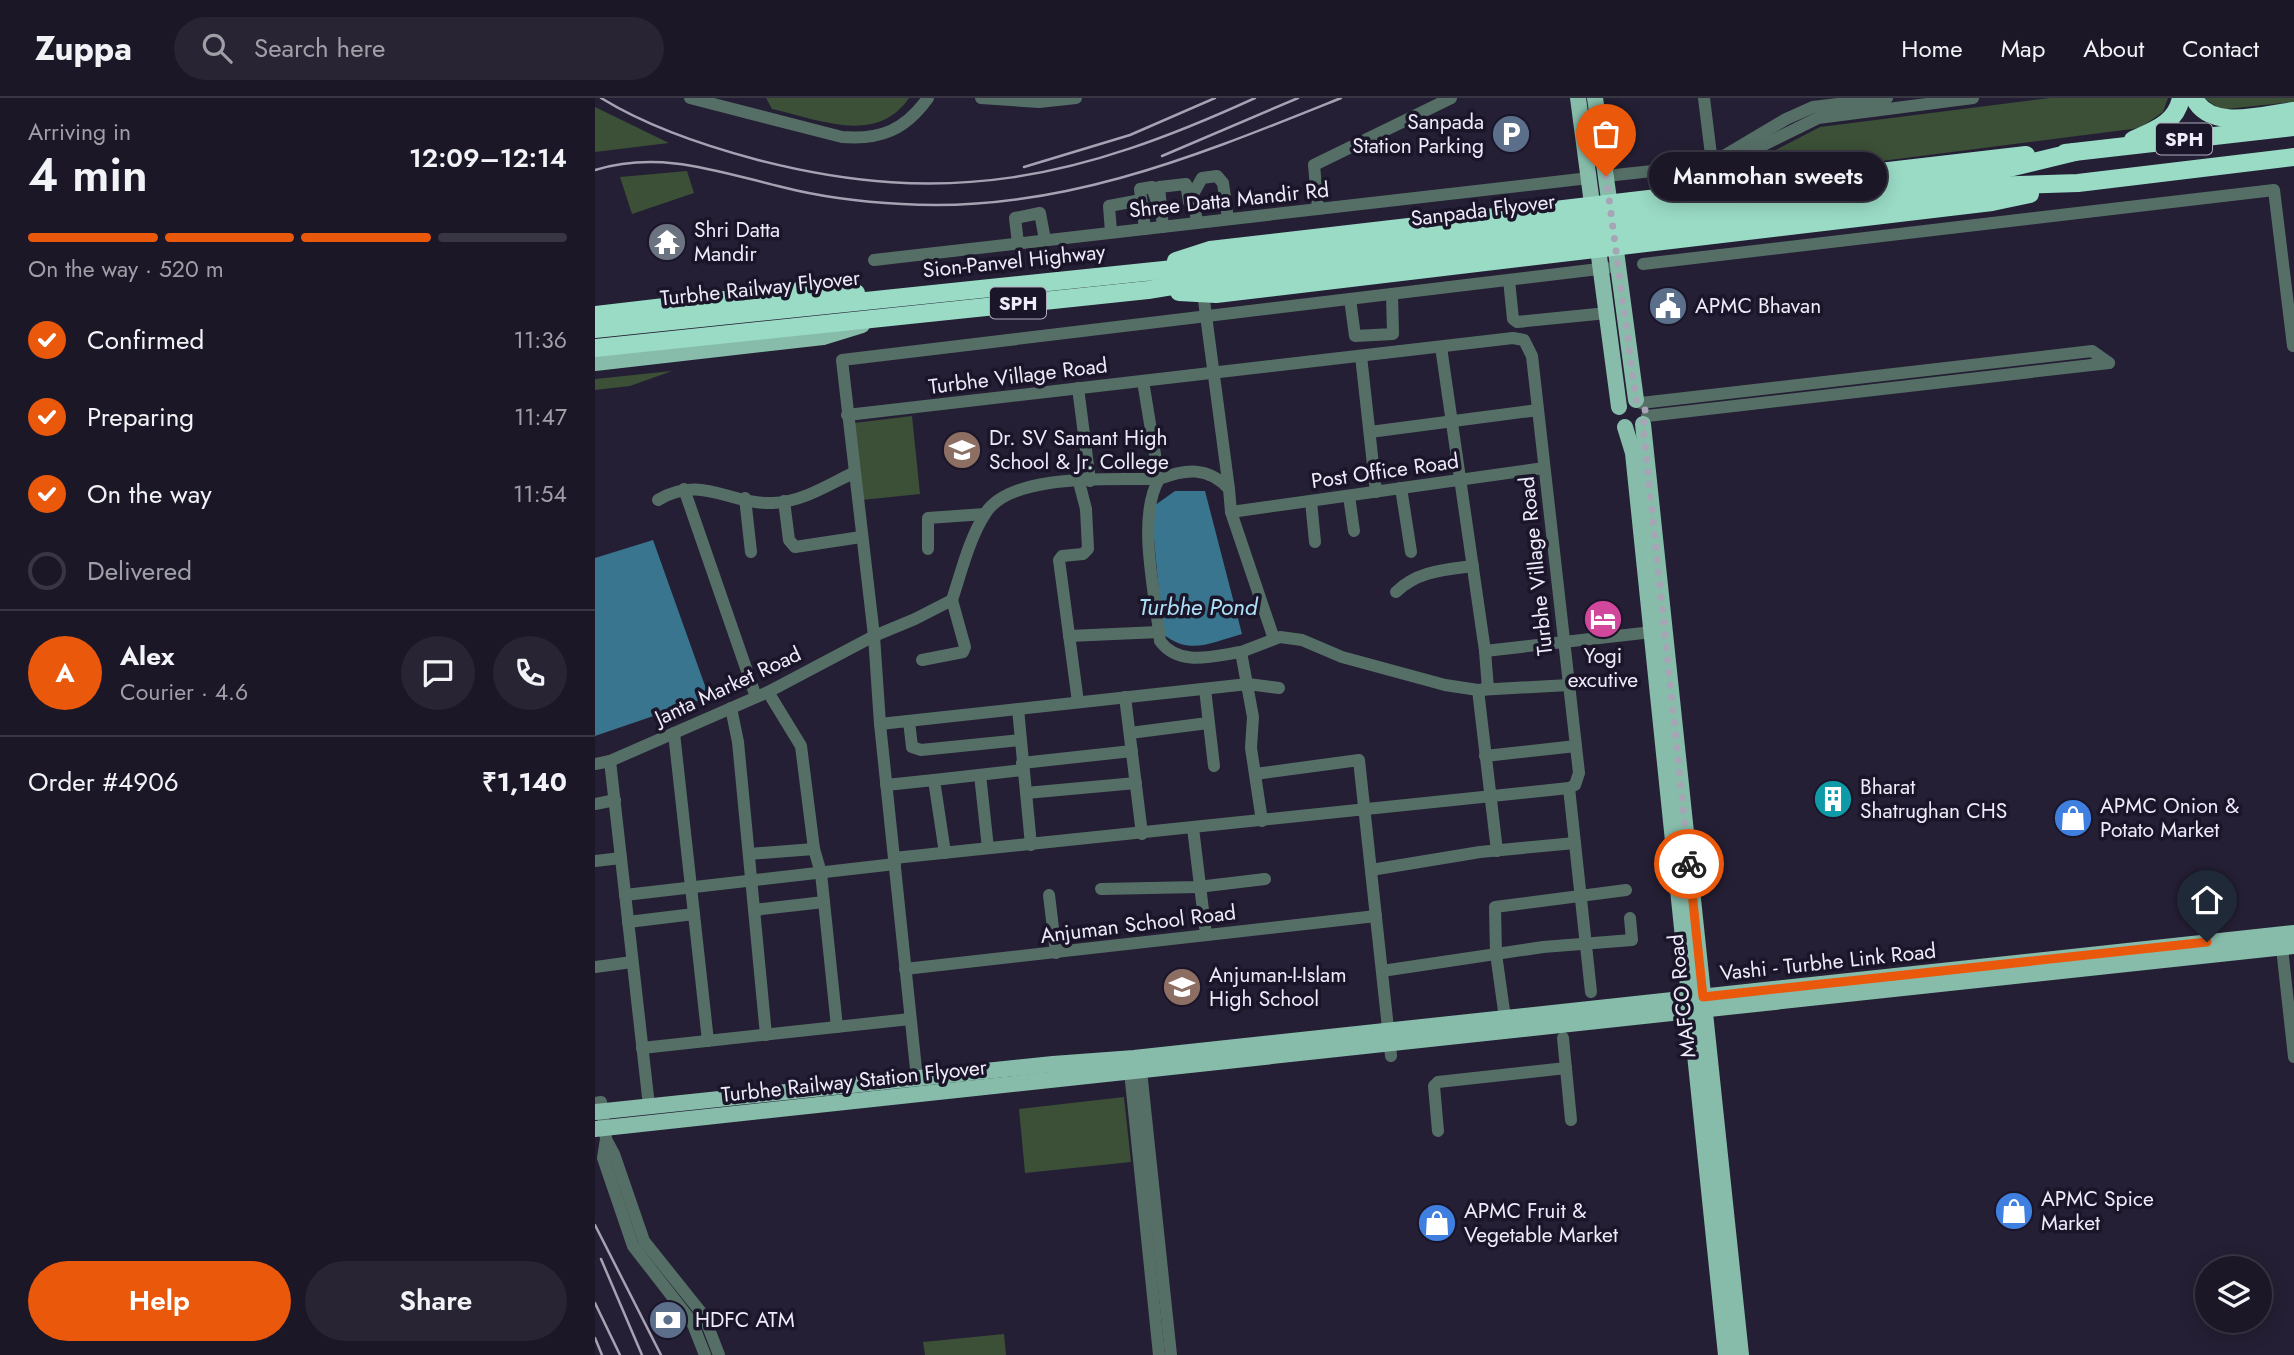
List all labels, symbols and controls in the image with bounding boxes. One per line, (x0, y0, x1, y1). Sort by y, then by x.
search box (174, 17, 664, 80)
text: Zuppa (35, 25, 132, 72)
icon: search (198, 29, 236, 67)
text: Search here (254, 29, 385, 67)
text: Home (1901, 31, 1963, 66)
text: Map (2001, 31, 2045, 66)
text: About (2083, 31, 2144, 66)
text: Contact (2182, 31, 2259, 66)
pin (1576, 104, 1636, 176)
place label: Sanpada Station Parking (1352, 107, 1484, 161)
parking icon: Sanpada Station Parking (1490, 113, 1532, 155)
text: Arriving in (28, 115, 131, 149)
icon: bag (1587, 115, 1625, 153)
road number: SPH (2156, 123, 2212, 154)
text: 12:09–12:14 (409, 139, 567, 177)
text: 4 min (28, 142, 148, 208)
callout: Manmohan sweets (1648, 152, 1886, 200)
text: Manmohan sweets (1673, 159, 1863, 193)
street label: Shree Datta Mandir Rd (1127, 175, 1331, 225)
street label: Sanpada Flyover (1409, 186, 1558, 234)
place label: Shri Datta Mandir (694, 215, 780, 269)
temple icon: Shri Datta Mandir (646, 221, 688, 263)
street label: Sion-Panvel Highway (921, 236, 1108, 286)
text: On the way · 520 m (28, 252, 224, 286)
street label: Turbhe Railway Flyover (659, 263, 862, 313)
public building icon: APMC Bhavan (1647, 285, 1689, 327)
road number: SPH (990, 288, 1046, 318)
place label: APMC Bhavan (1695, 291, 1821, 321)
icon: check (28, 321, 66, 359)
text: Confirmed (87, 321, 204, 359)
text: 11:36 (514, 323, 567, 357)
street label: Turbhe Village Road (927, 350, 1109, 402)
icon: check (28, 398, 66, 436)
text: Preparing (87, 398, 194, 436)
text: 11:47 (514, 400, 567, 434)
place label: Dr. SV Samant High School & Jr. College (989, 423, 1169, 477)
school or university icon: Dr. SV Samant High School & Jr. College (941, 429, 983, 471)
street label: Post Office Road (1309, 446, 1461, 496)
icon: check (28, 475, 66, 513)
text: On the way (87, 475, 212, 513)
street label: Turbhe Village Road (1512, 475, 1560, 657)
text: 11:54 (513, 477, 567, 511)
text: Delivered (87, 552, 192, 590)
water label: Turbhe Pond (1139, 590, 1259, 624)
hotel icon: Yogi excutive (1582, 598, 1624, 640)
button: chat (401, 636, 475, 710)
button: phone (493, 636, 567, 710)
text: Alex (120, 637, 174, 675)
street label: Janta Market Road (647, 639, 806, 734)
place label: Yogi excutive (1568, 641, 1638, 695)
text: A (55, 654, 75, 692)
text: Courier · 4.6 (120, 675, 248, 709)
text: Order #4906 (28, 763, 179, 801)
text: ₹1,140 (482, 763, 567, 801)
place label: Bharat Shatrughan CHS (1860, 772, 2007, 826)
building icon: Bharat Shatrughan CHS (1812, 778, 1854, 820)
place label: APMC Onion & Potato Market (2100, 791, 2239, 845)
shop icon: APMC Onion & Potato Market (2052, 797, 2094, 839)
courier (1654, 829, 1724, 899)
icon: bike (1670, 845, 1708, 883)
pin (2177, 870, 2237, 942)
icon: home (2188, 881, 2226, 919)
street label: Anjuman School Road (1038, 897, 1238, 951)
street label: MAFCO Road (1661, 933, 1703, 1059)
street label: Vashi - Turbhe Link Road (1719, 936, 1937, 988)
place label: Anjuman-I-Islam High School (1209, 960, 1347, 1014)
school or university icon: Anjuman-I-Islam High School (1161, 966, 1203, 1008)
street label: Turbhe Railway Station Flyover (720, 1052, 989, 1110)
place label: APMC Spice Market (2041, 1184, 2154, 1238)
shop icon: APMC Spice Market (1993, 1190, 2035, 1232)
place label: APMC Fruit & Vegetable Market (1464, 1196, 1618, 1250)
shop icon: APMC Fruit & Vegetable Market (1416, 1202, 1458, 1244)
map controls (2195, 1256, 2272, 1333)
button: layers (2195, 1256, 2272, 1333)
button: Help (28, 1261, 291, 1341)
button: Share (305, 1261, 567, 1341)
bank icon: HDFC ATM (647, 1299, 689, 1341)
place label: HDFC ATM (695, 1305, 795, 1335)

